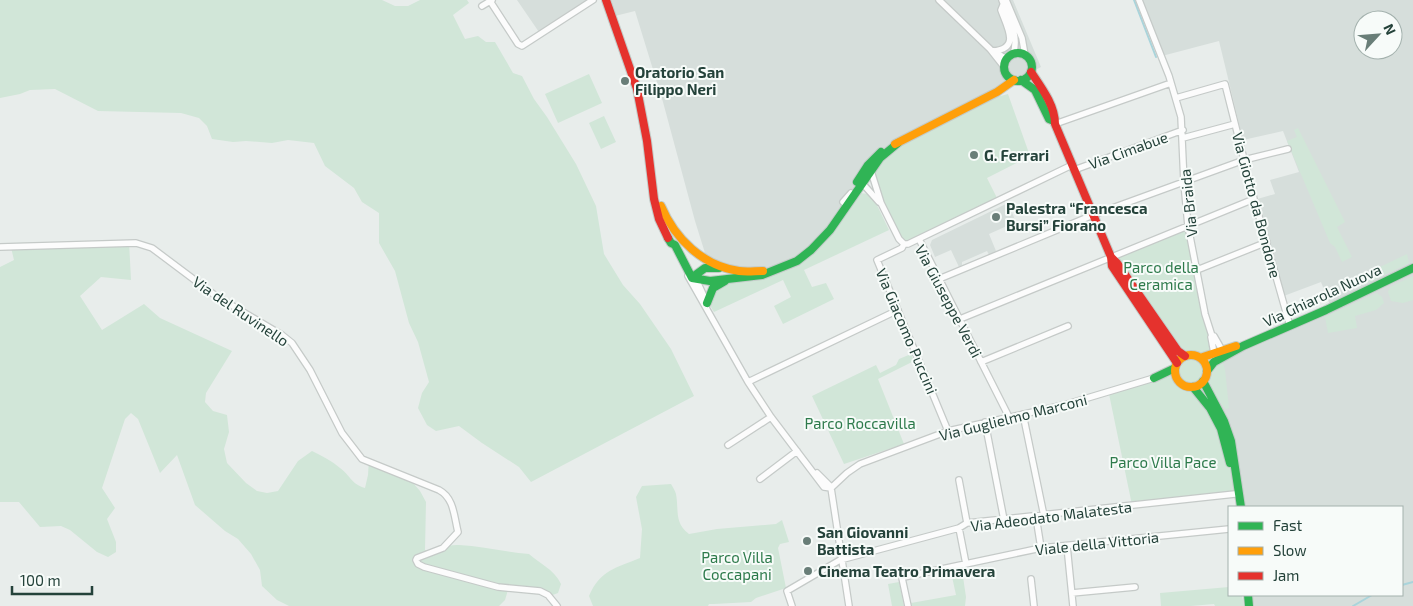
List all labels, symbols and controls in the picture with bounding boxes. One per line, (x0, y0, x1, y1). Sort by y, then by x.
north arrow (1353, 10, 1403, 60)
text: N (1380, 21, 1400, 37)
place label: Oratorio San Filippo Neri (635, 63, 724, 98)
marker: Oratorio San Filippo Neri (619, 75, 631, 87)
street label: Via Cimabue (1086, 127, 1170, 173)
street label: Via Giotto da Bondone (1229, 130, 1285, 280)
place label: G. Ferrari (984, 146, 1049, 164)
marker: G. Ferrari (968, 149, 980, 161)
street label: Via Braida (1175, 168, 1201, 238)
place label: Palestra “Francesca Bursi” Fiorano (1006, 199, 1148, 234)
marker: Palestra “Francesca Bursi” Fiorano (990, 211, 1002, 223)
street label: Via Giuseppe Verdi (912, 242, 986, 360)
park label: Parco della Ceramica (1123, 258, 1199, 293)
street label: Via Ghiarola Nuova (1260, 260, 1384, 330)
street label: Via Giacomo Puccini (872, 266, 942, 396)
street label: Via del Ruvinello (189, 272, 293, 350)
street label: Via Guglielmo Marconi (937, 390, 1089, 444)
park label: Parco Roccavilla (804, 414, 916, 432)
park label: Parco Villa Pace (1109, 453, 1217, 471)
street label: Via Adeodato Malatesta (969, 497, 1133, 535)
legend (1228, 506, 1403, 596)
text: Fast (1273, 516, 1303, 534)
place label: San Giovanni Battista (817, 523, 908, 558)
street label: Viale della Vittoria (1034, 528, 1160, 558)
marker: San Giovanni Battista (801, 535, 813, 547)
text: Slow (1273, 541, 1307, 559)
park label: Parco Villa Coccapani (701, 548, 773, 583)
place label: Cinema Teatro Primavera (818, 562, 995, 580)
scale bar (12, 564, 92, 596)
marker: Cinema Teatro Primavera (802, 565, 814, 577)
text: Jam (1273, 566, 1299, 584)
text: 100 m (20, 571, 61, 589)

